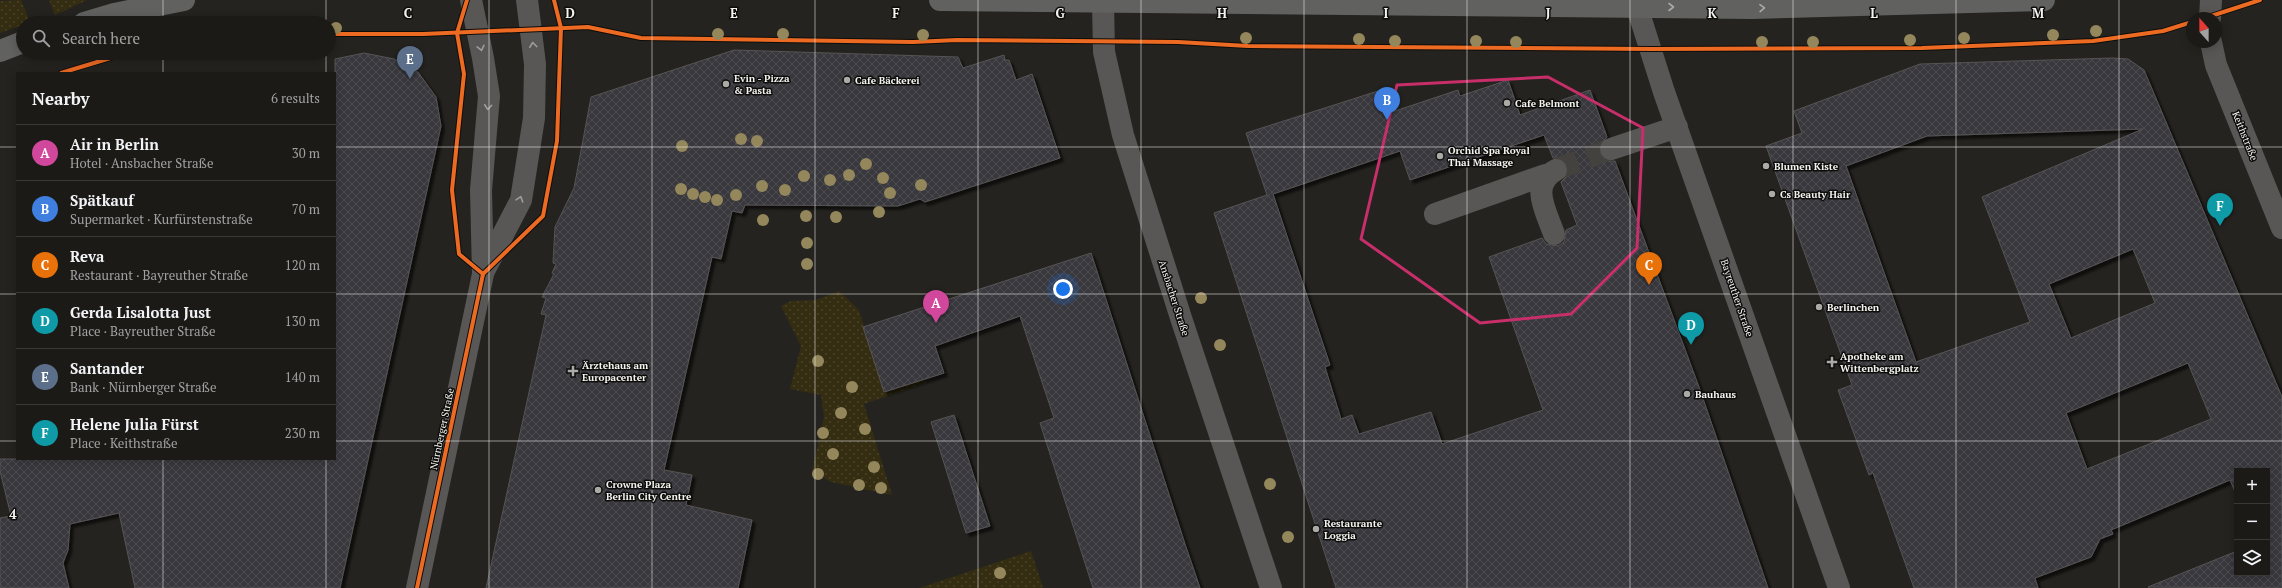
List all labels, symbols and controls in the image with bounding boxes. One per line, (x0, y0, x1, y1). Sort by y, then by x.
one-way arrow (1668, 3, 1674, 11)
text: C (404, 4, 412, 22)
text: D (565, 4, 575, 22)
text: E (730, 4, 738, 22)
text: F (892, 4, 900, 22)
text: G (1055, 4, 1065, 22)
text: H (1217, 4, 1227, 22)
text: I (1384, 4, 1389, 22)
text: J (1546, 4, 1551, 22)
text: K (1707, 4, 1717, 22)
one-way arrow (1759, 4, 1765, 12)
text: L (1870, 4, 1878, 22)
text: M (2032, 4, 2044, 22)
north arrow (2186, 12, 2222, 48)
search box (16, 16, 336, 60)
icon: search (30, 27, 52, 49)
text: Search here (62, 28, 140, 48)
one-way arrow (529, 42, 538, 48)
one-way arrow (477, 45, 485, 51)
pin: E (397, 46, 423, 79)
place label: Evin - Pizza & Pasta (734, 72, 790, 97)
place label: Cafe Bäckerei (855, 74, 920, 87)
marker: Cafe Bäckerei (842, 75, 852, 85)
marker: Evin - Pizza & Pasta (721, 79, 731, 89)
text: Nearby (32, 87, 90, 110)
pin: B (1374, 87, 1400, 120)
text: 6 results (271, 89, 320, 107)
place label: Cafe Belmont (1515, 97, 1580, 110)
marker: Cafe Belmont (1502, 98, 1512, 108)
one-way arrow (484, 104, 493, 110)
street label: Keithstraße (2229, 109, 2261, 163)
text: Air in Berlin (70, 134, 159, 154)
text: A (40, 144, 50, 162)
text: 30 m (292, 144, 320, 162)
place label: Orchid Spa Royal Thai Massage (1448, 144, 1530, 169)
marker: Orchid Spa Royal Thai Massage (1435, 151, 1445, 161)
text: Hotel · Ansbacher Straße (70, 154, 213, 172)
place label: Blumen Kiste (1774, 160, 1839, 173)
marker: Blumen Kiste (1761, 161, 1771, 171)
place label: Cs Beauty Hair (1780, 188, 1851, 201)
marker: Cs Beauty Hair (1767, 189, 1777, 199)
text: Spätkauf (70, 190, 134, 210)
pin: F (2207, 193, 2233, 226)
one-way arrow (515, 196, 524, 203)
text: B (41, 200, 49, 218)
text: 70 m (292, 200, 320, 218)
text: Supermarket · Kurfürstenstraße (70, 210, 253, 228)
text: Reva (70, 246, 104, 266)
pin: C (1636, 252, 1662, 285)
text: C (41, 256, 49, 274)
text: 120 m (285, 256, 320, 274)
street label: Bayreuther Straße (1718, 258, 1756, 338)
street label: Ansbacher Straße (1156, 259, 1192, 337)
text: Restaurant · Bayreuther Straße (70, 266, 248, 284)
your location (1053, 279, 1073, 299)
pin: A (923, 290, 949, 323)
place label: Berlinchen (1827, 301, 1880, 314)
text: Gerda Lisalotta Just (70, 302, 211, 322)
marker: Berlinchen (1814, 302, 1824, 312)
text: D (40, 312, 50, 330)
text: 130 m (285, 312, 320, 330)
pin: D (1678, 312, 1704, 345)
text: Place · Bayreuther Straße (70, 322, 215, 340)
place label: Apotheke am Wittenbergplatz (1840, 350, 1919, 375)
marker: Apotheke am Wittenbergplatz (1827, 357, 1837, 367)
text: Santander (70, 358, 144, 378)
place label: Ärztehaus am Europacenter (582, 359, 649, 384)
marker: Ärztehaus am Europacenter (567, 365, 579, 377)
text: E (41, 368, 49, 386)
text: 140 m (285, 368, 320, 386)
text: Bank · Nürnberger Straße (70, 378, 216, 396)
street label: Nürnberger Straße (427, 387, 457, 471)
place label: Bauhaus (1695, 388, 1736, 401)
marker: Bauhaus (1682, 389, 1692, 399)
text: Helene Julia Fürst (70, 414, 199, 434)
text: F (41, 424, 49, 442)
text: 230 m (285, 424, 320, 442)
text: Place · Keithstraße (70, 434, 178, 452)
map controls (2234, 468, 2270, 576)
button: + (2234, 468, 2270, 504)
place label: Crowne Plaza Berlin City Centre (606, 478, 692, 503)
marker: Crowne Plaza Berlin City Centre (593, 485, 603, 495)
button: − (2234, 504, 2270, 540)
text: 4 (9, 505, 17, 523)
place label: Restaurante Loggia (1324, 517, 1383, 542)
marker: Restaurante Loggia (1311, 524, 1321, 534)
button: layers (2234, 540, 2270, 576)

